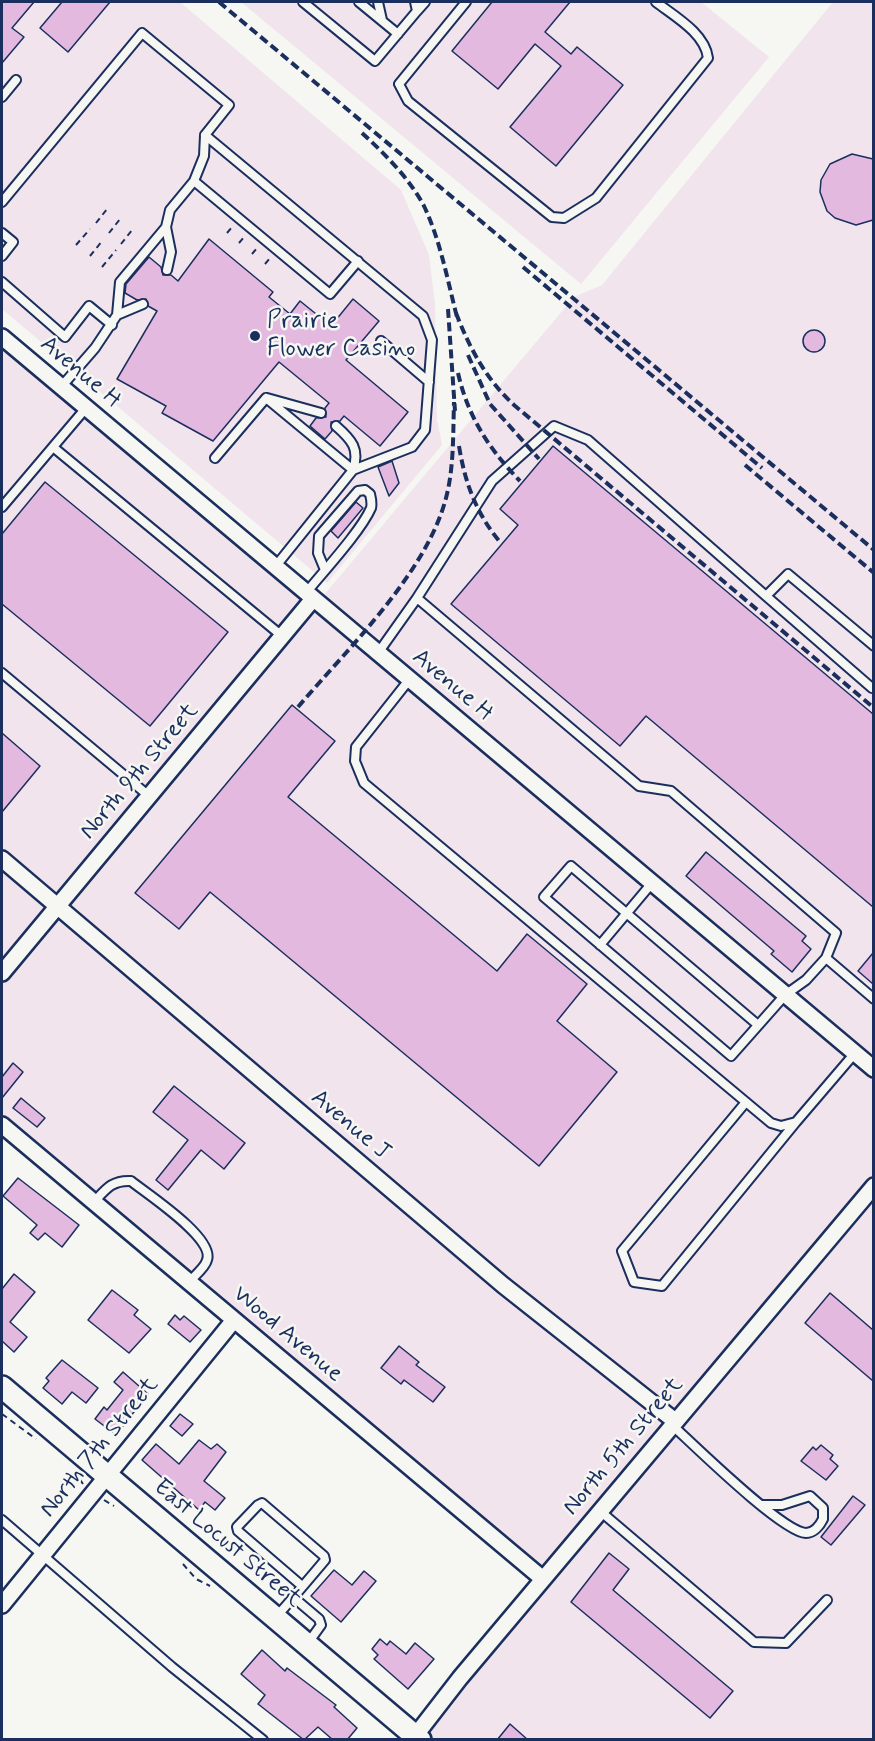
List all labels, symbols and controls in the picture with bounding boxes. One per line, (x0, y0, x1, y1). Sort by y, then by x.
place label: Prairie Flower Casino (267, 308, 415, 364)
marker: Prairie Flower Casino (248, 329, 262, 343)
street label: Avenue H (33, 331, 127, 415)
street label: Avenue H (405, 644, 499, 728)
street label: North 9th Street (75, 698, 205, 846)
street label: Avenue J (304, 1084, 396, 1168)
street label: Wood Avenue (226, 1281, 348, 1389)
street label: North 7th Street (35, 1372, 165, 1524)
street label: North 5th Street (558, 1372, 690, 1522)
street label: East Locust Street (147, 1474, 307, 1614)

